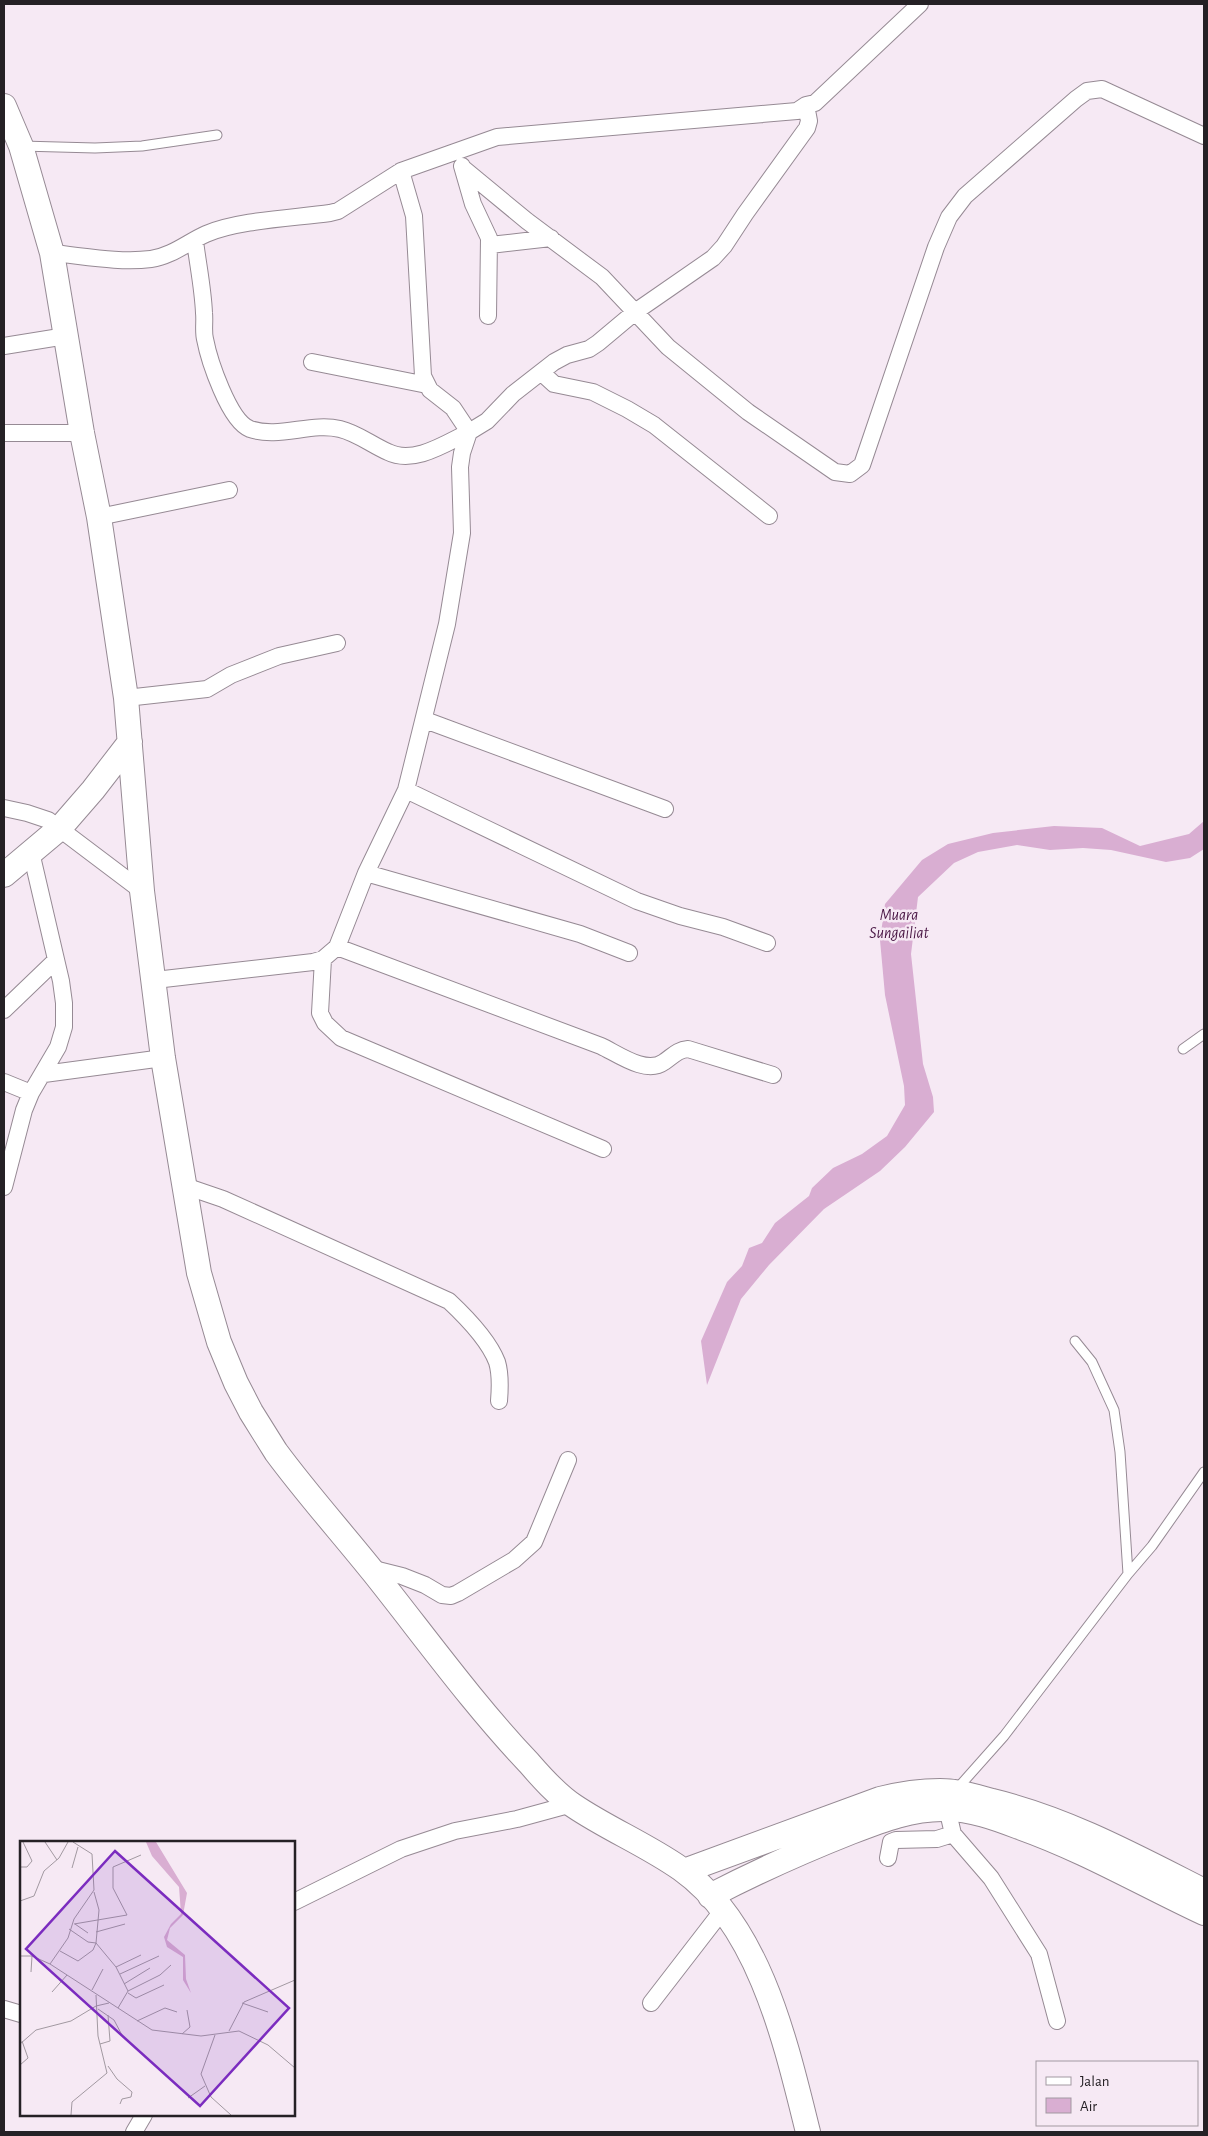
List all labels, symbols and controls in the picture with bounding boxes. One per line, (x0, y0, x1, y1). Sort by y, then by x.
water label: Muara Sungailiat (869, 907, 929, 941)
inset map (20, 1841, 295, 2116)
legend (1036, 2061, 1198, 2126)
text: Jalan (1080, 2074, 1110, 2089)
text: Air (1080, 2099, 1097, 2114)

